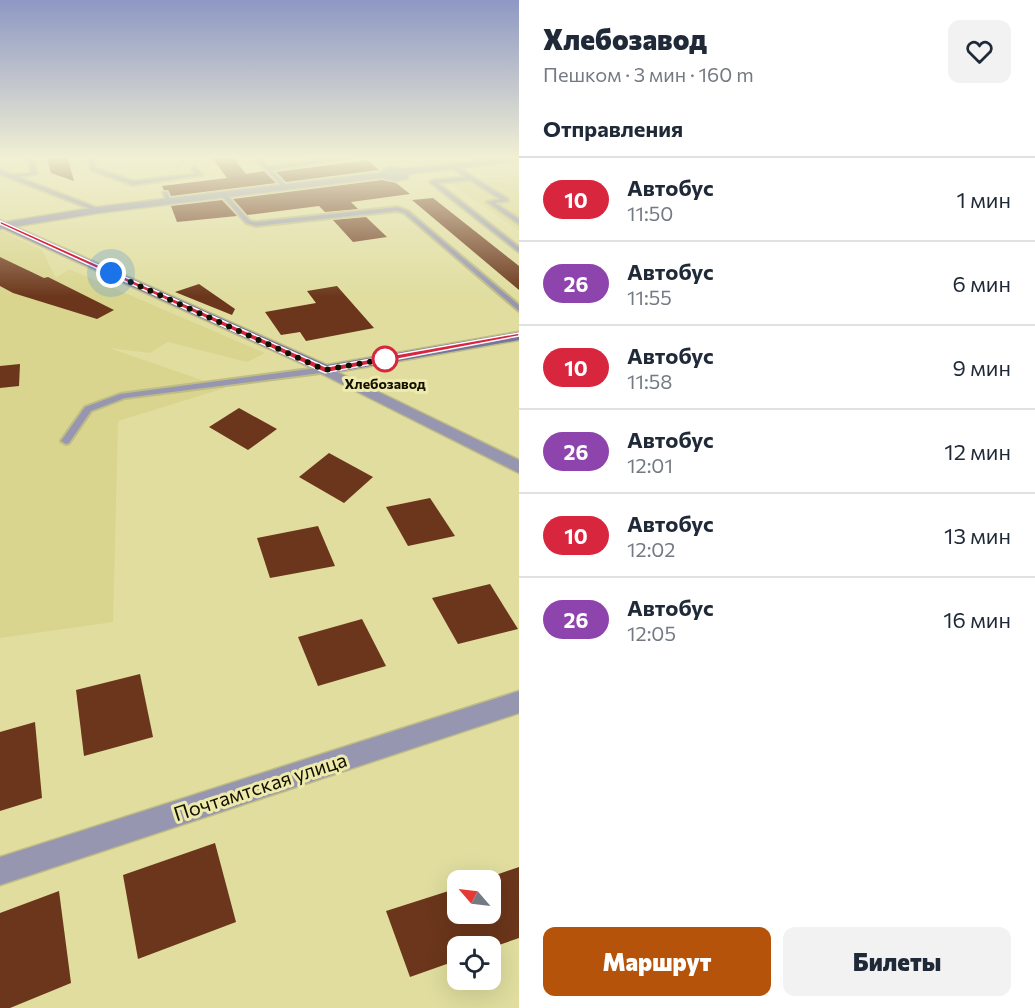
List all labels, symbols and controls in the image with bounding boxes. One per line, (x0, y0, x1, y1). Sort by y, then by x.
button: heart (948, 20, 1011, 83)
text: Хлебозавод (543, 22, 707, 56)
text: Пешком · 3 мин · 160 m (543, 62, 754, 86)
text: Отправления (543, 115, 683, 142)
text: Автобус (627, 174, 714, 201)
text: 1 мин (957, 186, 1011, 213)
text: 10 (564, 187, 588, 212)
text: 11:50 (627, 201, 673, 225)
your location (96, 258, 126, 288)
text: Автобус (627, 258, 714, 285)
text: 6 мин (953, 270, 1011, 297)
text: 26 (564, 271, 588, 296)
text: 11:55 (627, 285, 672, 309)
text: Автобус (627, 342, 714, 369)
marker: Хлебозавод (372, 346, 398, 372)
text: 9 мин (953, 354, 1011, 381)
text: 10 (564, 355, 588, 380)
text: 11:58 (627, 369, 672, 393)
place label: Хлебозавод (344, 375, 426, 392)
text: Автобус (627, 426, 714, 453)
text: 12 мин (944, 438, 1011, 465)
text: 26 (564, 439, 588, 464)
text: 12:01 (627, 453, 673, 477)
text: Автобус (627, 510, 714, 537)
text: 13 мин (944, 522, 1011, 549)
text: 10 (564, 523, 588, 548)
text: 12:02 (627, 537, 675, 561)
text: Автобус (627, 594, 714, 621)
text: 16 мин (943, 606, 1011, 633)
text: 26 (564, 607, 588, 632)
text: 12:05 (627, 621, 676, 645)
street label: Почтамтская улица (170, 747, 350, 825)
north arrow (447, 870, 501, 924)
map controls (447, 870, 501, 990)
button: Маршрут (543, 927, 771, 996)
button: Билеты (783, 927, 1011, 996)
button: locate (447, 936, 501, 990)

